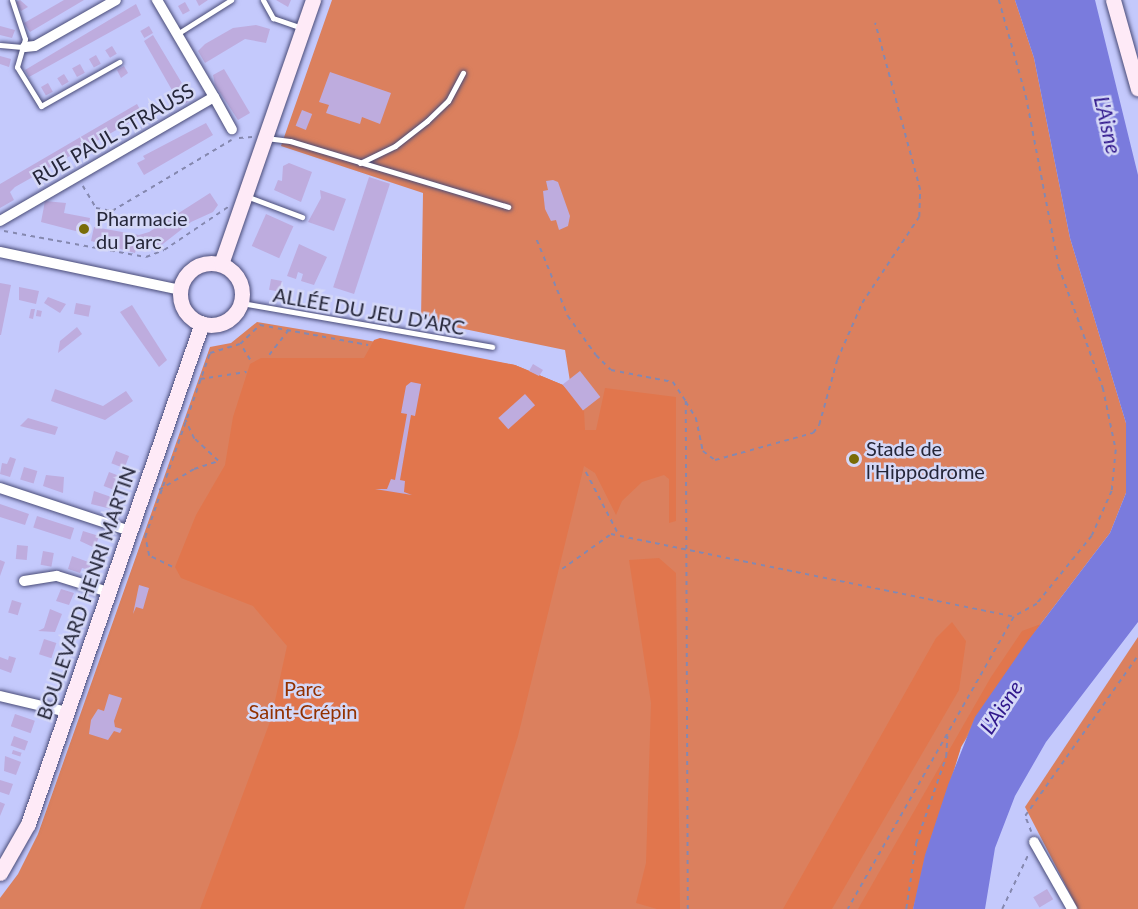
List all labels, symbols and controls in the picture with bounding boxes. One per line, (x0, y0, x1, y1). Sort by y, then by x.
street label: RUE PAUL STRAUSS (28, 78, 198, 190)
water label: L'Aisne (1089, 94, 1127, 156)
place label: Pharmacie du Parc (96, 206, 188, 253)
marker: Pharmacie du Parc (77, 222, 91, 236)
street label: ALLÉE DU JEU D'ARC (271, 282, 467, 340)
place label: Stade de l'Hippodrome (866, 436, 985, 483)
marker: Stade de l'Hippodrome (847, 452, 861, 466)
street label: BOULEVARD HENRI MARTIN (31, 463, 141, 723)
water label: L'Aisne (974, 676, 1028, 738)
park label: Parc Saint-Crépin (249, 677, 357, 724)

